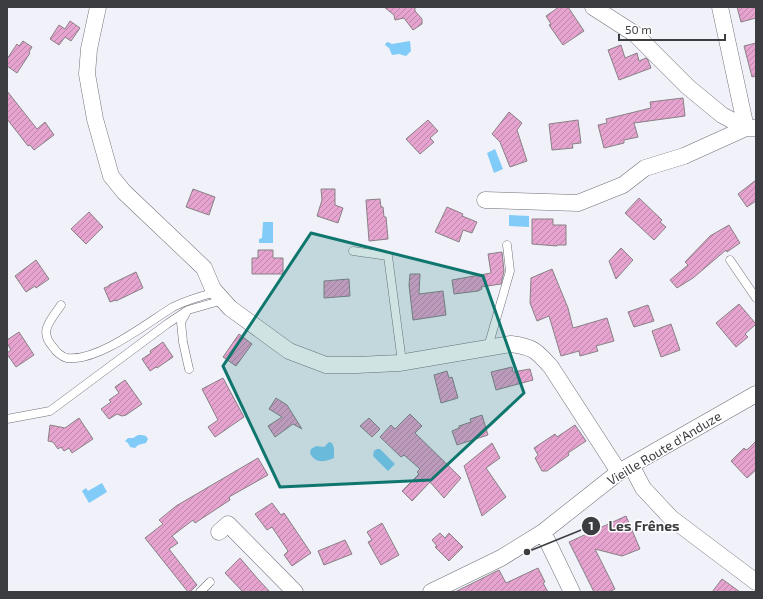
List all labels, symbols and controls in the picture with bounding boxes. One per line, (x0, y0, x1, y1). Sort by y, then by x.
scale bar (619, 16, 725, 42)
text: 50 m (625, 22, 652, 36)
street label: Vieille Route d'Anduze (604, 408, 724, 488)
callout: Les Frênes (581, 513, 688, 539)
text: Les Frênes (609, 517, 679, 534)
text: 1 (588, 518, 594, 532)

